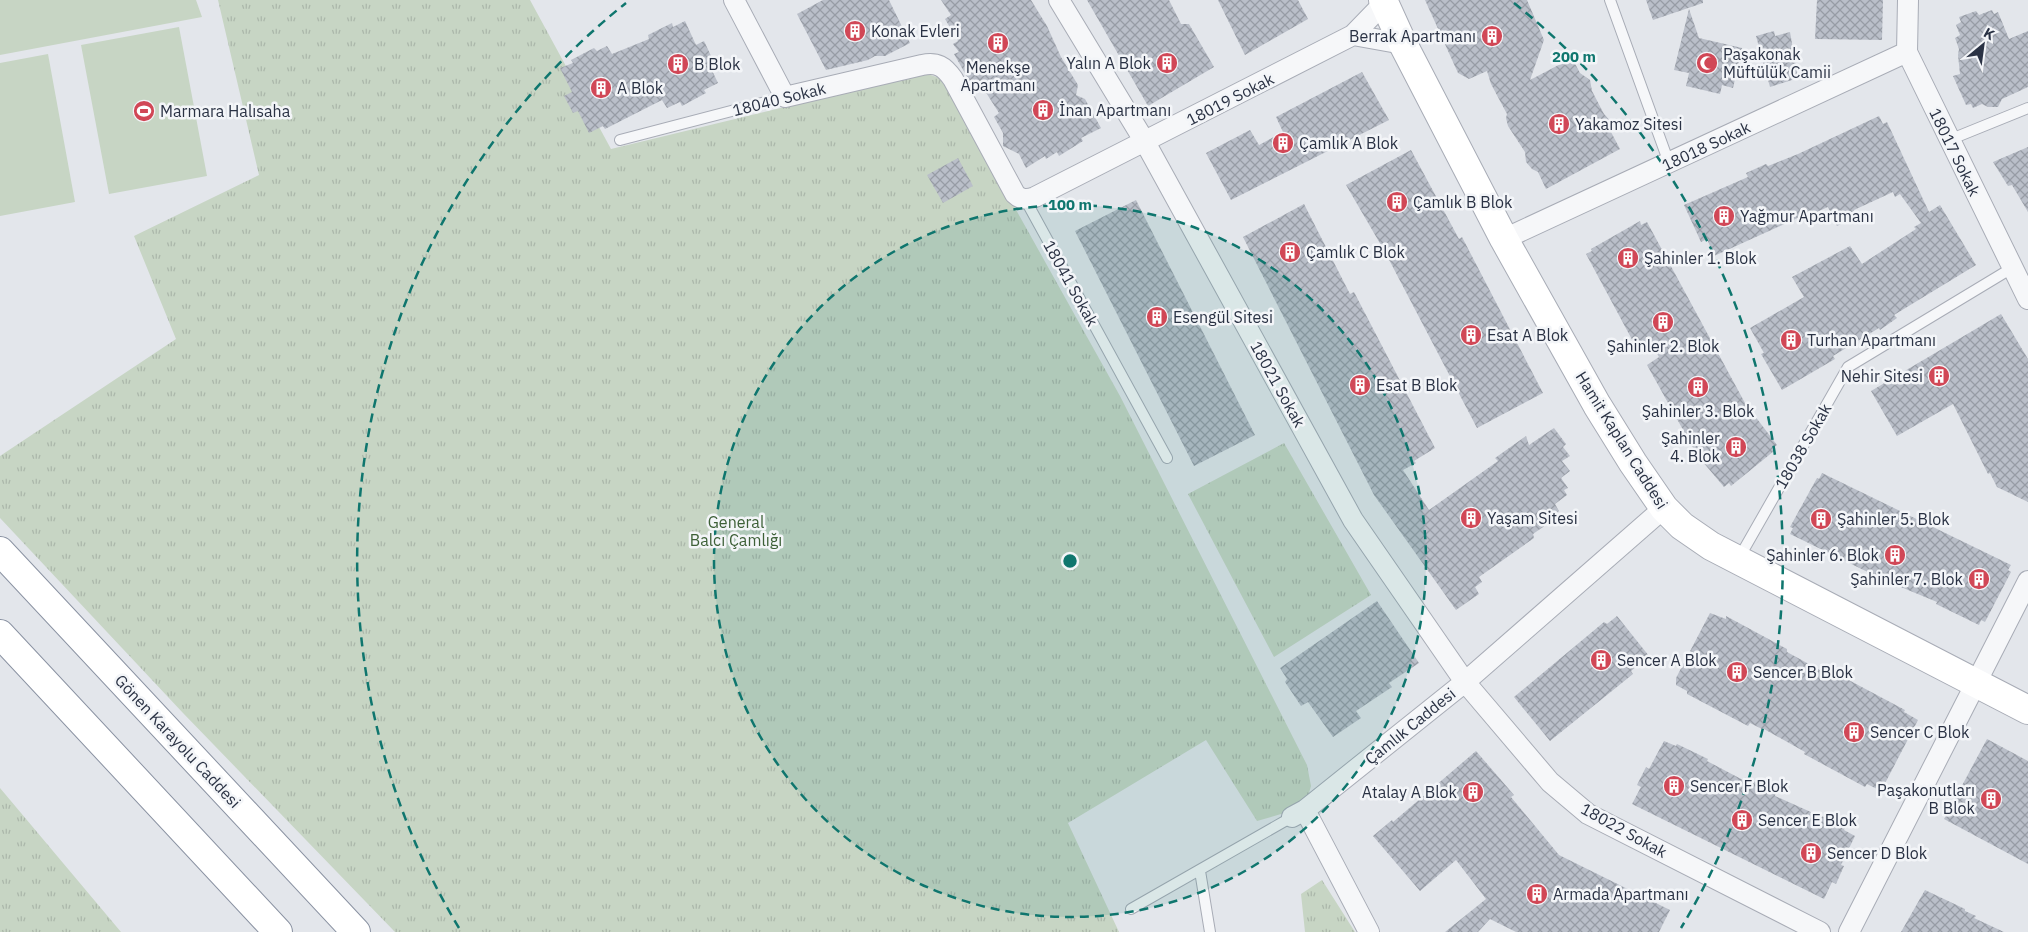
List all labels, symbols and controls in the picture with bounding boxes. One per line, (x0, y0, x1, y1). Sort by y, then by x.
building icon: Konak Evleri (843, 19, 867, 43)
north arrow (1958, 20, 2008, 70)
place label: Konak Evleri (871, 21, 960, 41)
text: K (1981, 23, 1998, 44)
building icon: Berrak Apartmanı (1480, 24, 1504, 48)
place label: Berrak Apartmanı (1349, 26, 1476, 46)
building icon: Menekşe Apartmanı (986, 31, 1010, 55)
place label: Paşakonak Müftülük Camii (1723, 44, 1831, 82)
text: 200 m (1552, 47, 1596, 66)
building icon: Yalın A Blok (1155, 51, 1179, 75)
mosque icon: Paşakonak Müftülük Camii (1695, 51, 1719, 75)
building icon: B Blok (666, 52, 690, 76)
place label: Yalın A Blok (1066, 53, 1152, 73)
place label: B Blok (694, 54, 741, 74)
place label: Menekşe Apartmanı (960, 57, 1036, 95)
street label: 18019 Sokak (1183, 68, 1278, 130)
building icon: A Blok (589, 76, 613, 100)
place label: A Blok (617, 78, 664, 98)
street label: 18040 Sokak (730, 78, 828, 120)
building icon: İnan Apartmanı (1031, 98, 1055, 122)
sports icon: Marmara Halısaha (132, 99, 156, 123)
place label: İnan Apartmanı (1059, 100, 1171, 120)
place label: Marmara Halısaha (160, 101, 291, 121)
street label: 18017 Sokak (1925, 105, 1985, 200)
building icon: Yakamoz Sitesi (1547, 112, 1571, 136)
place label: Yakamoz Sitesi (1575, 114, 1683, 134)
street label: 18018 Sokak (1659, 117, 1754, 175)
building icon: Çamlık A Blok (1271, 131, 1295, 155)
place label: Çamlık A Blok (1299, 133, 1399, 153)
building icon: Çamlık B Blok (1385, 190, 1409, 214)
place label: Çamlık B Blok (1413, 192, 1513, 212)
text: 100 m (1048, 195, 1092, 214)
building icon: Yağmur Apartmanı (1712, 204, 1736, 228)
place label: Yağmur Apartmanı (1740, 206, 1874, 226)
street label: 18041 Sokak (1039, 236, 1103, 330)
building icon: Çamlık C Blok (1278, 240, 1302, 264)
place label: Çamlık C Blok (1306, 242, 1405, 262)
building icon: Şahinler 1. Blok (1616, 246, 1640, 270)
place label: Şahinler 1. Blok (1644, 248, 1757, 268)
building icon: Esengül Sitesi (1145, 305, 1169, 329)
place label: Esengül Sitesi (1173, 307, 1273, 327)
building icon: Şahinler 2. Blok (1651, 310, 1675, 334)
building icon: Esat A Blok (1459, 323, 1483, 347)
place label: Esat A Blok (1487, 325, 1569, 345)
building icon: Turhan Apartmanı (1779, 328, 1803, 352)
place label: Turhan Apartmanı (1807, 330, 1936, 350)
place label: Şahinler 2. Blok (1607, 336, 1720, 356)
street label: 18021 Sokak (1246, 337, 1310, 431)
building icon: Nehir Sitesi (1927, 364, 1951, 388)
place label: Nehir Sitesi (1841, 366, 1923, 386)
street label: Hamit Kaplan Caddesi (1572, 368, 1672, 512)
building icon: Esat B Blok (1348, 373, 1372, 397)
place label: Esat B Blok (1376, 375, 1458, 395)
building icon: Şahinler 3. Blok (1686, 375, 1710, 399)
street label: 18038 Sokak (1770, 399, 1836, 492)
place label: Şahinler 3. Blok (1642, 401, 1755, 421)
place label: Şahinler 4. Blok (1661, 428, 1721, 466)
building icon: Şahinler 4. Blok (1724, 435, 1748, 459)
building icon: Yaşam Sitesi (1459, 506, 1483, 530)
building icon: Şahinler 5. Blok (1809, 507, 1833, 531)
place label: Yaşam Sitesi (1487, 508, 1578, 528)
place label: Şahinler 5. Blok (1837, 509, 1950, 529)
park label: General Balcı Çamlığı (690, 512, 782, 550)
building icon: Şahinler 6. Blok (1883, 543, 1907, 567)
place label: Şahinler 6. Blok (1766, 545, 1880, 565)
centre of rings (1061, 552, 1079, 570)
building icon: Şahinler 7. Blok (1967, 567, 1991, 591)
place label: Şahinler 7. Blok (1850, 569, 1964, 589)
building icon: Sencer A Blok (1589, 648, 1613, 672)
place label: Sencer A Blok (1617, 650, 1717, 670)
building icon: Sencer B Blok (1725, 660, 1749, 684)
place label: Sencer B Blok (1753, 662, 1854, 682)
street label: Gönen Karayolu Caddesi (111, 670, 245, 812)
street label: Çamlık Caddesi (1361, 683, 1459, 769)
building icon: Sencer C Blok (1842, 720, 1866, 744)
place label: Sencer C Blok (1870, 722, 1970, 742)
building icon: Sencer F Blok (1662, 774, 1686, 798)
place label: Sencer F Blok (1690, 776, 1789, 796)
building icon: Atalay A Blok (1461, 780, 1485, 804)
place label: Paşakonutları B Blok (1877, 780, 1976, 818)
place label: Atalay A Blok (1362, 782, 1458, 802)
building icon: Paşakonutları B Blok (1979, 787, 2003, 811)
street label: 18022 Sokak (1577, 798, 1671, 862)
building icon: Sencer E Blok (1730, 808, 1754, 832)
place label: Sencer E Blok (1758, 810, 1857, 830)
building icon: Sencer D Blok (1799, 841, 1823, 865)
place label: Sencer D Blok (1827, 843, 1928, 863)
building icon: Armada Apartmanı (1525, 882, 1549, 906)
place label: Armada Apartmanı (1553, 884, 1688, 904)

